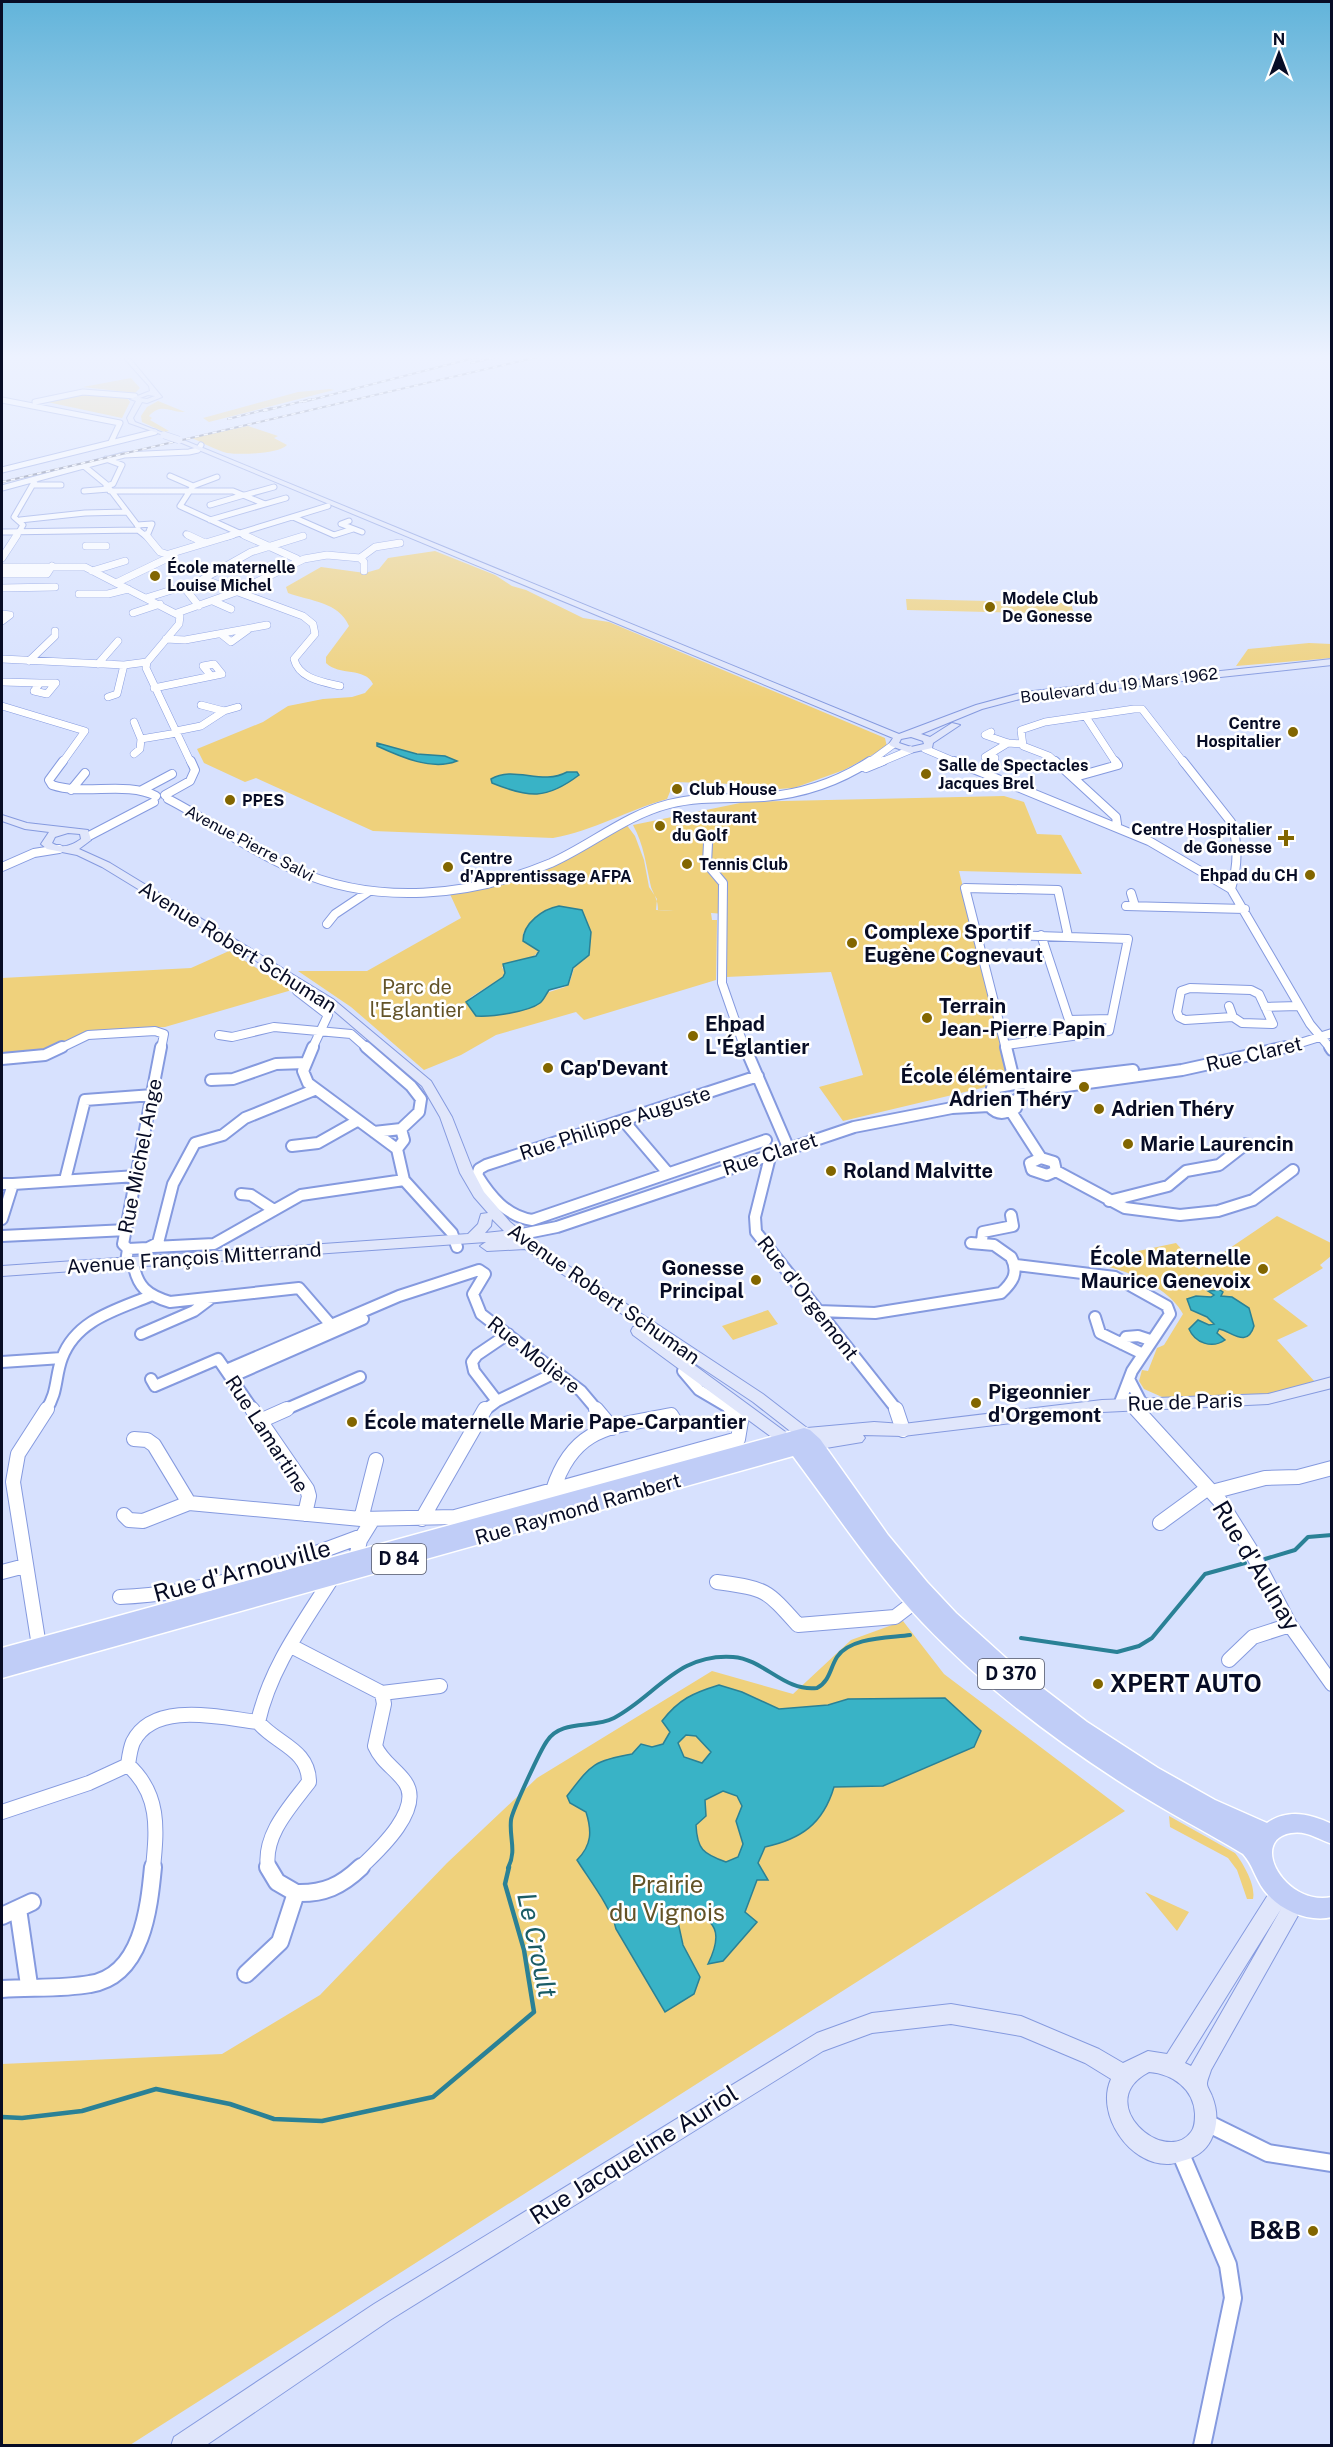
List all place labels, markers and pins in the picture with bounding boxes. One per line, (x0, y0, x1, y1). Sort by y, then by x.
place label: École maternelle Louise Michel (167, 557, 296, 595)
marker: École maternelle Louise Michel (148, 569, 162, 583)
place label: Modele Club De Gonesse (1002, 589, 1098, 626)
marker: Modele Club De Gonesse (983, 600, 997, 614)
place label: Centre Hospitalier (1196, 714, 1281, 751)
marker: Centre Hospitalier (1286, 725, 1300, 739)
place label: Salle de Spectacles Jacques Brel (938, 756, 1088, 793)
marker: Salle de Spectacles Jacques Brel (919, 767, 933, 781)
place label: Club House (689, 780, 777, 799)
marker: Club House (670, 782, 684, 796)
place label: PPES (242, 791, 284, 810)
marker: PPES (223, 793, 237, 807)
place label: Restaurant du Golf (672, 808, 757, 845)
marker: Restaurant du Golf (653, 819, 667, 833)
place label: Centre Hospitalier de Gonesse (1131, 820, 1272, 857)
marker: Centre Hospitalier de Gonesse (1277, 829, 1295, 847)
place label: Centre d'Apprentissage AFPA (460, 849, 632, 886)
place label: Tennis Club (699, 855, 788, 874)
marker: Tennis Club (680, 857, 694, 871)
marker: Centre d'Apprentissage AFPA (441, 860, 455, 874)
place label: Ehpad du CH (1200, 866, 1298, 885)
marker: Ehpad du CH (1303, 868, 1317, 882)
place label: Complexe Sportif Eugène Cognevaut (864, 920, 1043, 967)
marker: Complexe Sportif Eugène Cognevaut (845, 936, 859, 950)
place label: Terrain Jean-Pierre Papin (939, 994, 1105, 1041)
marker: Terrain Jean-Pierre Papin (920, 1011, 934, 1025)
place label: Ehpad L'Églantier (705, 1012, 810, 1059)
marker: Ehpad L'Églantier (686, 1029, 700, 1043)
place label: Cap'Devant (560, 1056, 668, 1080)
marker: Cap'Devant (541, 1061, 555, 1075)
place label: École élémentaire Adrien Théry (900, 1063, 1072, 1111)
marker: École élémentaire Adrien Théry (1077, 1080, 1091, 1094)
place label: Adrien Théry (1111, 1097, 1234, 1121)
marker: Adrien Théry (1092, 1102, 1106, 1116)
place label: Marie Laurencin (1140, 1132, 1294, 1156)
marker: Marie Laurencin (1121, 1137, 1135, 1151)
place label: Roland Malvitte (843, 1159, 993, 1183)
marker: Roland Malvitte (824, 1164, 838, 1178)
place label: École Maternelle Maurice Genevoix (1080, 1245, 1251, 1293)
place label: Gonesse Principal (659, 1256, 744, 1303)
marker: École Maternelle Maurice Genevoix (1256, 1262, 1270, 1276)
marker: Gonesse Principal (749, 1273, 763, 1287)
place label: Pigeonnier d'Orgemont (988, 1380, 1101, 1427)
marker: Pigeonnier d'Orgemont (969, 1396, 983, 1410)
place label: École maternelle Marie Pape-Carpantier (364, 1409, 746, 1434)
marker: École maternelle Marie Pape-Carpantier (345, 1415, 359, 1429)
place label: XPERT AUTO (1110, 1669, 1262, 1697)
marker: XPERT AUTO (1091, 1677, 1105, 1691)
place label: B&B (1250, 2216, 1301, 2244)
marker: B&B (1306, 2224, 1320, 2238)

